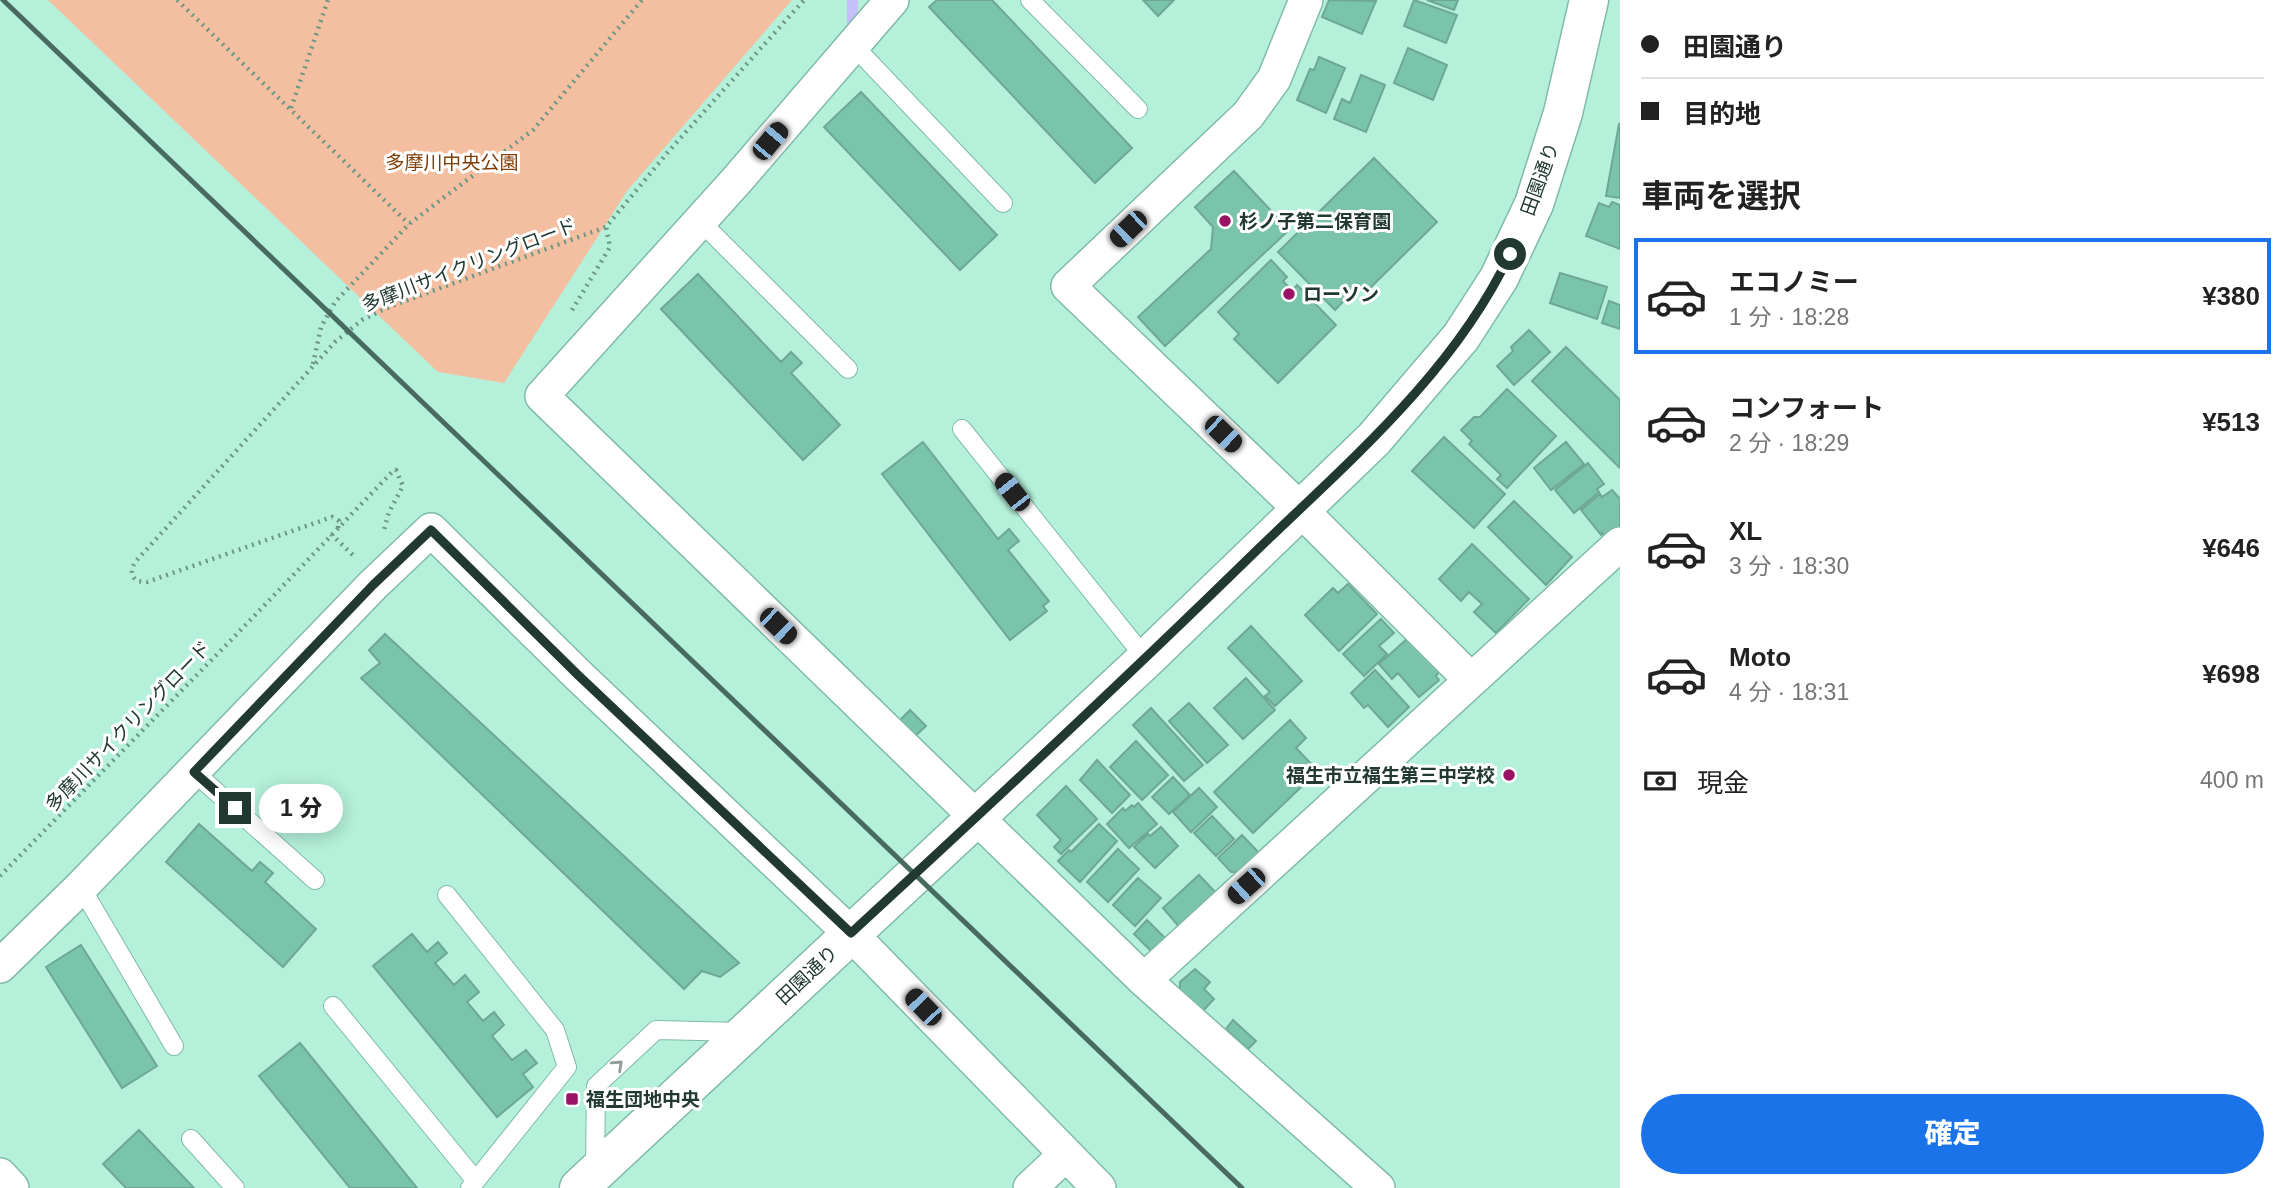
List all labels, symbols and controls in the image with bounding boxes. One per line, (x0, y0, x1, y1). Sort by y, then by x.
text: 田園通り (1683, 32, 1787, 62)
text: 目的地 (1683, 99, 1761, 129)
car (749, 118, 792, 164)
street label: 田園通り (1517, 140, 1563, 218)
park label: 多摩川中央公園 (385, 152, 519, 173)
text: 車両を選択 (1641, 178, 1801, 214)
car (1106, 207, 1151, 251)
place label: 杉ノ子第二保育園 (1239, 211, 1391, 232)
marker: 杉ノ子第二保育園 (1217, 213, 1233, 229)
street label: 多摩川サイクリングロード (359, 214, 579, 316)
route start (1494, 238, 1526, 270)
icon: car (1645, 265, 1708, 328)
text: エコノミー (1729, 267, 1859, 297)
text: ¥380 (2202, 281, 2260, 311)
place label: ローソン (1303, 284, 1379, 305)
marker: ローソン (1281, 286, 1297, 302)
text: 1 分 · 18:28 (1729, 304, 1849, 330)
icon: car (1645, 391, 1708, 454)
text: コンフォート (1729, 393, 1884, 423)
text: ¥513 (2202, 407, 2260, 437)
car (1201, 412, 1246, 456)
text: 2 分 · 18:29 (1729, 430, 1849, 456)
car (991, 469, 1034, 515)
text: XL (1729, 516, 1762, 546)
icon: car (1645, 517, 1708, 580)
text: ¥646 (2202, 533, 2260, 563)
text: 3 分 · 18:30 (1729, 553, 1849, 579)
car (756, 604, 801, 648)
street label: 多摩川サイクリングロード (41, 637, 215, 815)
text: Moto (1729, 642, 1791, 672)
icon: car (1645, 643, 1708, 706)
text: ¥698 (2202, 659, 2260, 689)
text: 4 分 · 18:31 (1729, 679, 1849, 705)
icon: cash (1641, 762, 1679, 800)
place label: 福生市立福生第三中学校 (1286, 765, 1495, 786)
marker: 福生市立福生第三中学校 (1501, 767, 1517, 783)
text: 400 m (2200, 767, 2264, 793)
text: 現金 (1697, 768, 1749, 798)
callout: 1 分 (260, 784, 344, 832)
route end (219, 792, 251, 824)
text: 1 分 (280, 795, 322, 821)
car (1224, 864, 1269, 908)
street label: 田園通り (772, 941, 842, 1009)
car (901, 985, 946, 1029)
one-way arrow (610, 1061, 623, 1074)
place label: 福生団地中央 (586, 1089, 700, 1110)
marker: 福生団地中央 (564, 1091, 580, 1107)
button: 確定 (1641, 1094, 2264, 1174)

